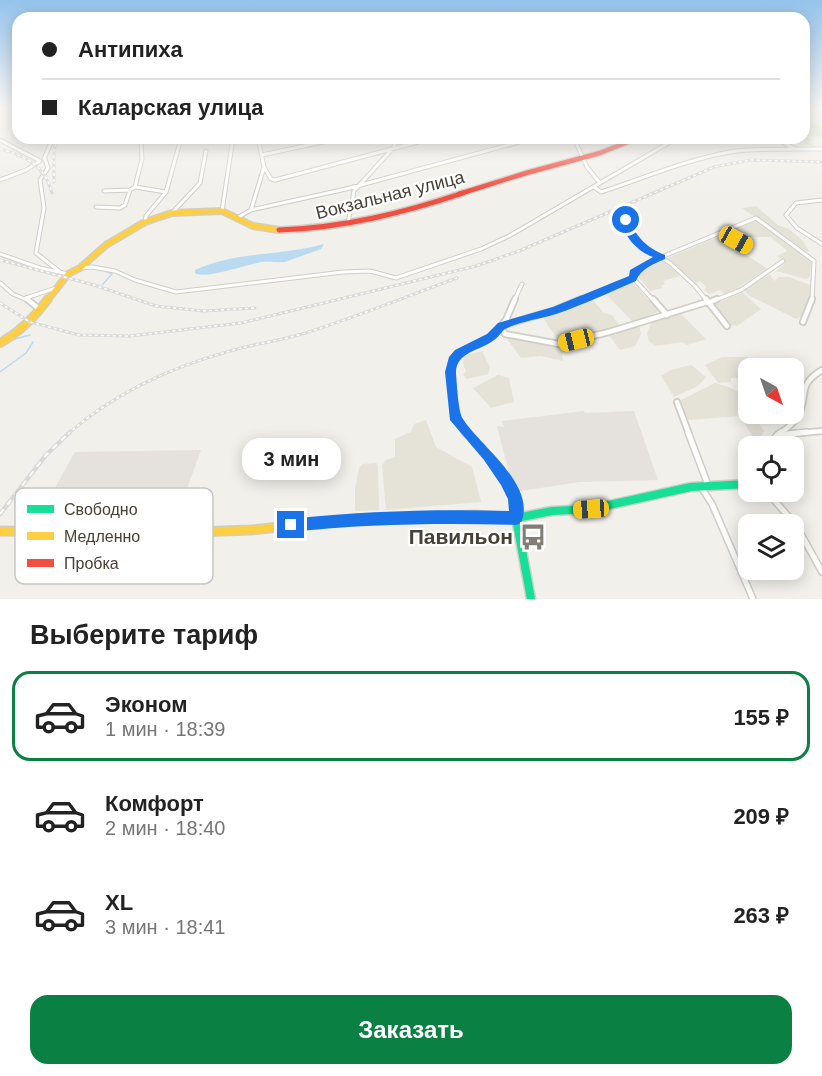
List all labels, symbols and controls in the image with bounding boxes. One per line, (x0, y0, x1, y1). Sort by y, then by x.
text: Антипиха (78, 37, 183, 62)
text: Каларская улица (78, 95, 264, 120)
street label: Вокзальная улица (314, 167, 467, 223)
route start (612, 206, 639, 233)
car (716, 223, 756, 257)
car (556, 327, 596, 353)
north arrow (738, 358, 804, 424)
map controls (738, 358, 804, 580)
button: locate (738, 436, 804, 502)
callout: 3 мин (242, 438, 340, 480)
text: 3 мин (264, 448, 319, 470)
legend (15, 488, 213, 584)
car (572, 499, 610, 519)
text: Свободно (64, 501, 138, 518)
route end (277, 511, 304, 538)
button: layers (738, 514, 804, 580)
bus stop icon: Павильон (518, 522, 548, 552)
place label: Павильон (409, 525, 513, 548)
text: Медленно (64, 528, 140, 545)
text: Пробка (64, 555, 119, 572)
text: Выберите тариф (30, 620, 258, 650)
icon: car (33, 689, 87, 743)
text: Эконом (105, 692, 188, 717)
text: 155 ₽ (733, 705, 789, 730)
text: 1 мин · 18:39 (105, 718, 225, 740)
icon: car (33, 788, 87, 842)
text: Комфорт (105, 791, 204, 816)
text: 209 ₽ (733, 804, 789, 829)
text: 2 мин · 18:40 (105, 817, 225, 839)
icon: car (33, 887, 87, 941)
text: XL (105, 890, 133, 915)
text: 263 ₽ (733, 903, 789, 928)
text: 3 мин · 18:41 (105, 916, 225, 938)
button: Заказать (30, 995, 792, 1064)

